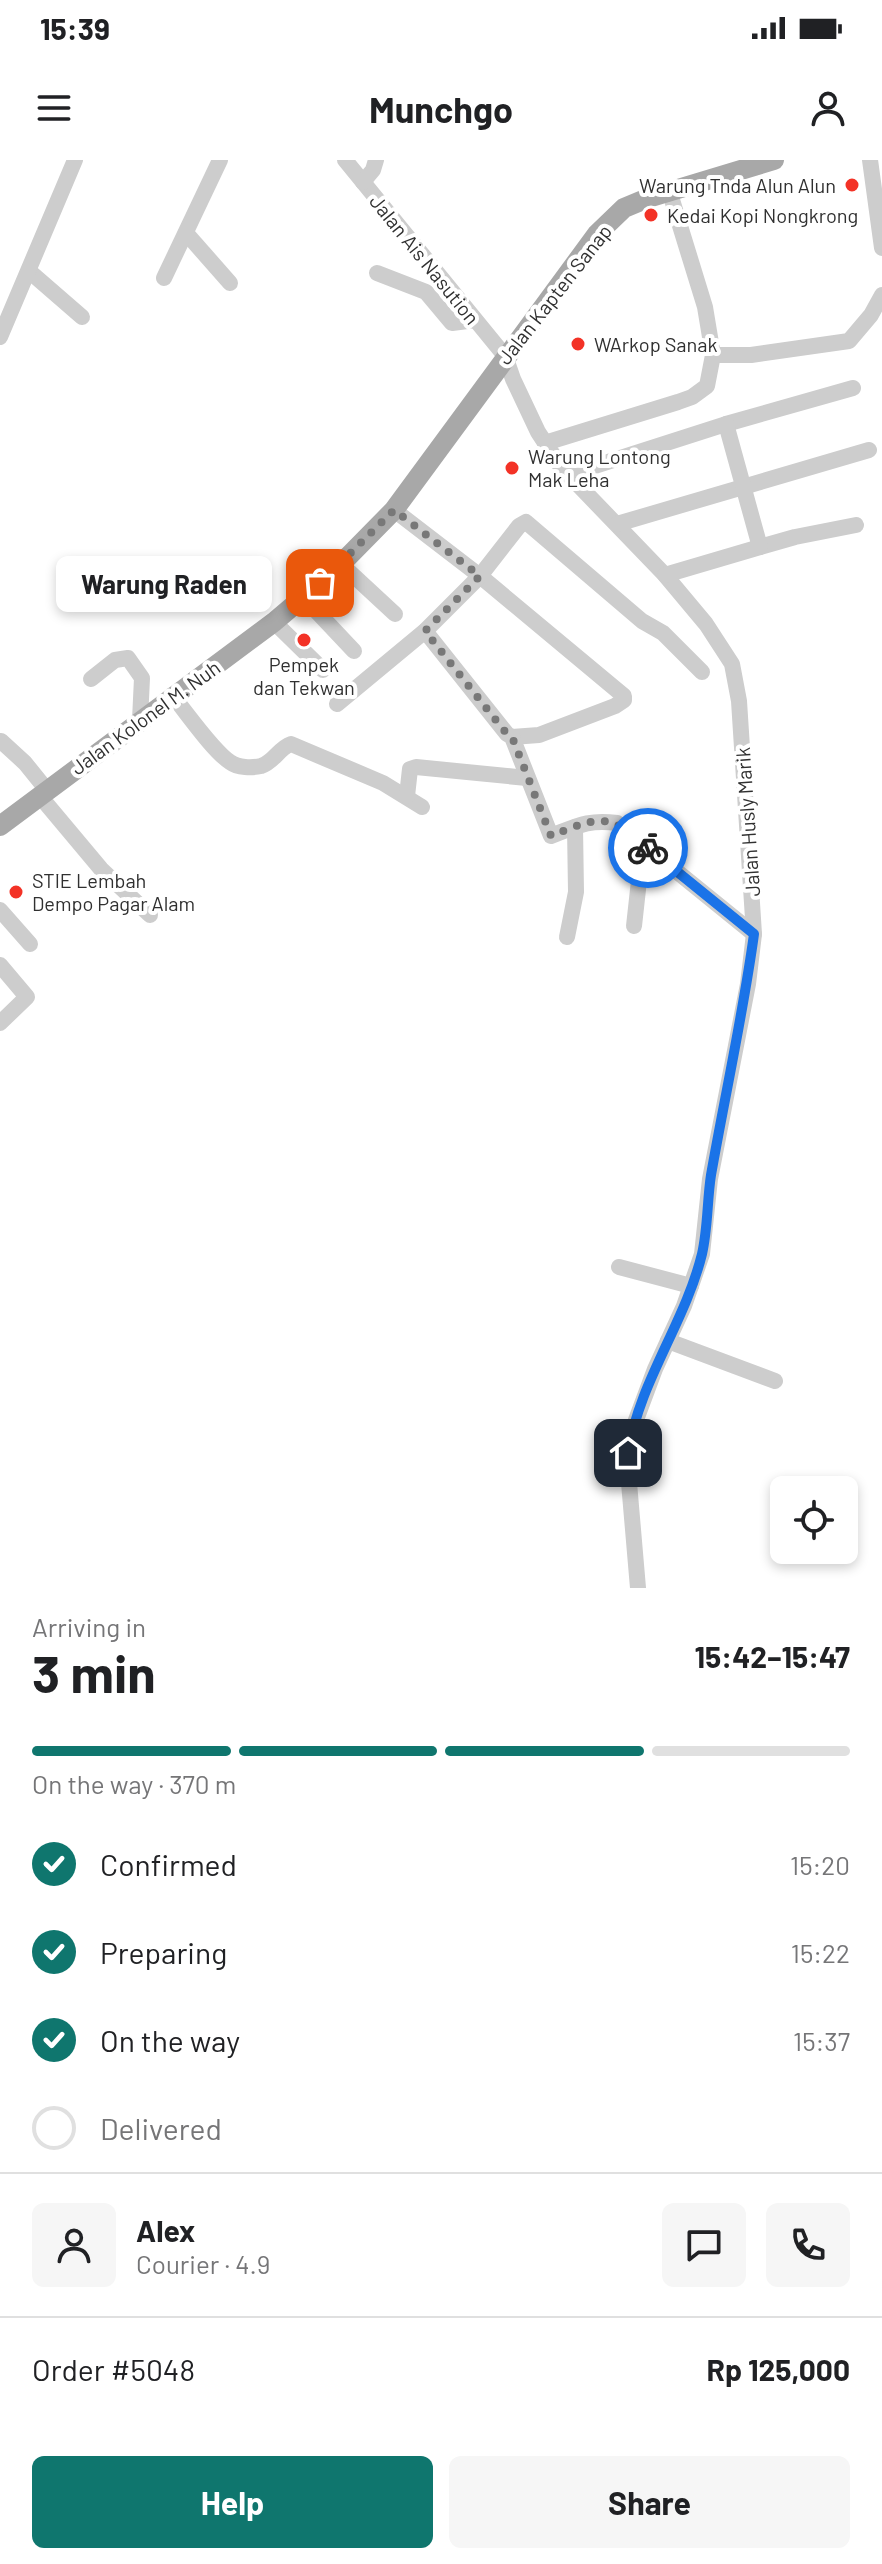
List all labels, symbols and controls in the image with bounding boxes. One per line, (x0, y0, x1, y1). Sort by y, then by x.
text: 15:39 (40, 10, 110, 46)
icon: menu (32, 86, 76, 130)
icon: person (806, 86, 850, 130)
text: Munchgo (369, 87, 513, 130)
place label: Warung Tnda Alun Alun (639, 173, 836, 197)
marker: Warung Tnda Alun Alun (843, 176, 861, 194)
street label: Jalan Ais Nasution (365, 189, 485, 329)
place label: Kedai Kopi Nongkrong (667, 203, 858, 227)
marker: Kedai Kopi Nongkrong (642, 206, 660, 224)
street label: Jalan Kapten Sanap (492, 219, 616, 369)
place label: WArkop Sanak (594, 332, 718, 356)
marker: WArkop Sanak (569, 335, 587, 353)
place label: Warung Lontong Mak Leha (528, 444, 671, 491)
marker: Warung Lontong Mak Leha (503, 459, 521, 477)
pin (286, 549, 354, 617)
callout: Warung Raden (56, 555, 272, 611)
icon: bag (298, 561, 342, 605)
text: Warung Raden (81, 568, 247, 599)
marker: Pempek dan Tekwan (295, 631, 313, 649)
place label: Pempek dan Tekwan (253, 652, 355, 699)
street label: Jalan Kolonel M. Nuh (66, 655, 224, 779)
street label: Jalan Husly Marik (730, 747, 764, 897)
courier (608, 808, 688, 888)
icon: bike (626, 826, 670, 870)
place label: STIE Lembah Dempo Pagar Alam (32, 868, 195, 915)
marker: STIE Lembah Dempo Pagar Alam (7, 883, 25, 901)
pin (594, 1419, 662, 1487)
icon: home (606, 1431, 650, 1475)
map controls (770, 1476, 858, 1564)
button: locate (770, 1476, 858, 1564)
text: Arriving in (32, 1611, 146, 1642)
text: 15:42–15:47 (694, 1638, 850, 1674)
text: 3 min (32, 1641, 156, 1703)
text: On the way · 370 m (32, 1768, 236, 1799)
icon: check (32, 1842, 76, 1886)
text: Confirmed (100, 1846, 237, 1882)
text: 15:20 (790, 1849, 850, 1880)
icon: check (32, 1930, 76, 1974)
text: Preparing (100, 1934, 227, 1970)
text: 15:22 (791, 1937, 850, 1968)
icon: check (32, 2018, 76, 2062)
text: On the way (100, 2022, 240, 2058)
text: 15:37 (793, 2025, 850, 2056)
text: Delivered (100, 2110, 222, 2146)
button: person (32, 2203, 116, 2287)
button: chat (662, 2203, 746, 2287)
button: phone (766, 2203, 850, 2287)
text: Alex (136, 2212, 195, 2248)
text: Courier · 4.9 (136, 2248, 270, 2279)
text: Order #5048 (32, 2351, 195, 2387)
text: Rp 125,000 (706, 2351, 850, 2387)
button: Help (32, 2456, 433, 2548)
button: Share (449, 2456, 850, 2548)

